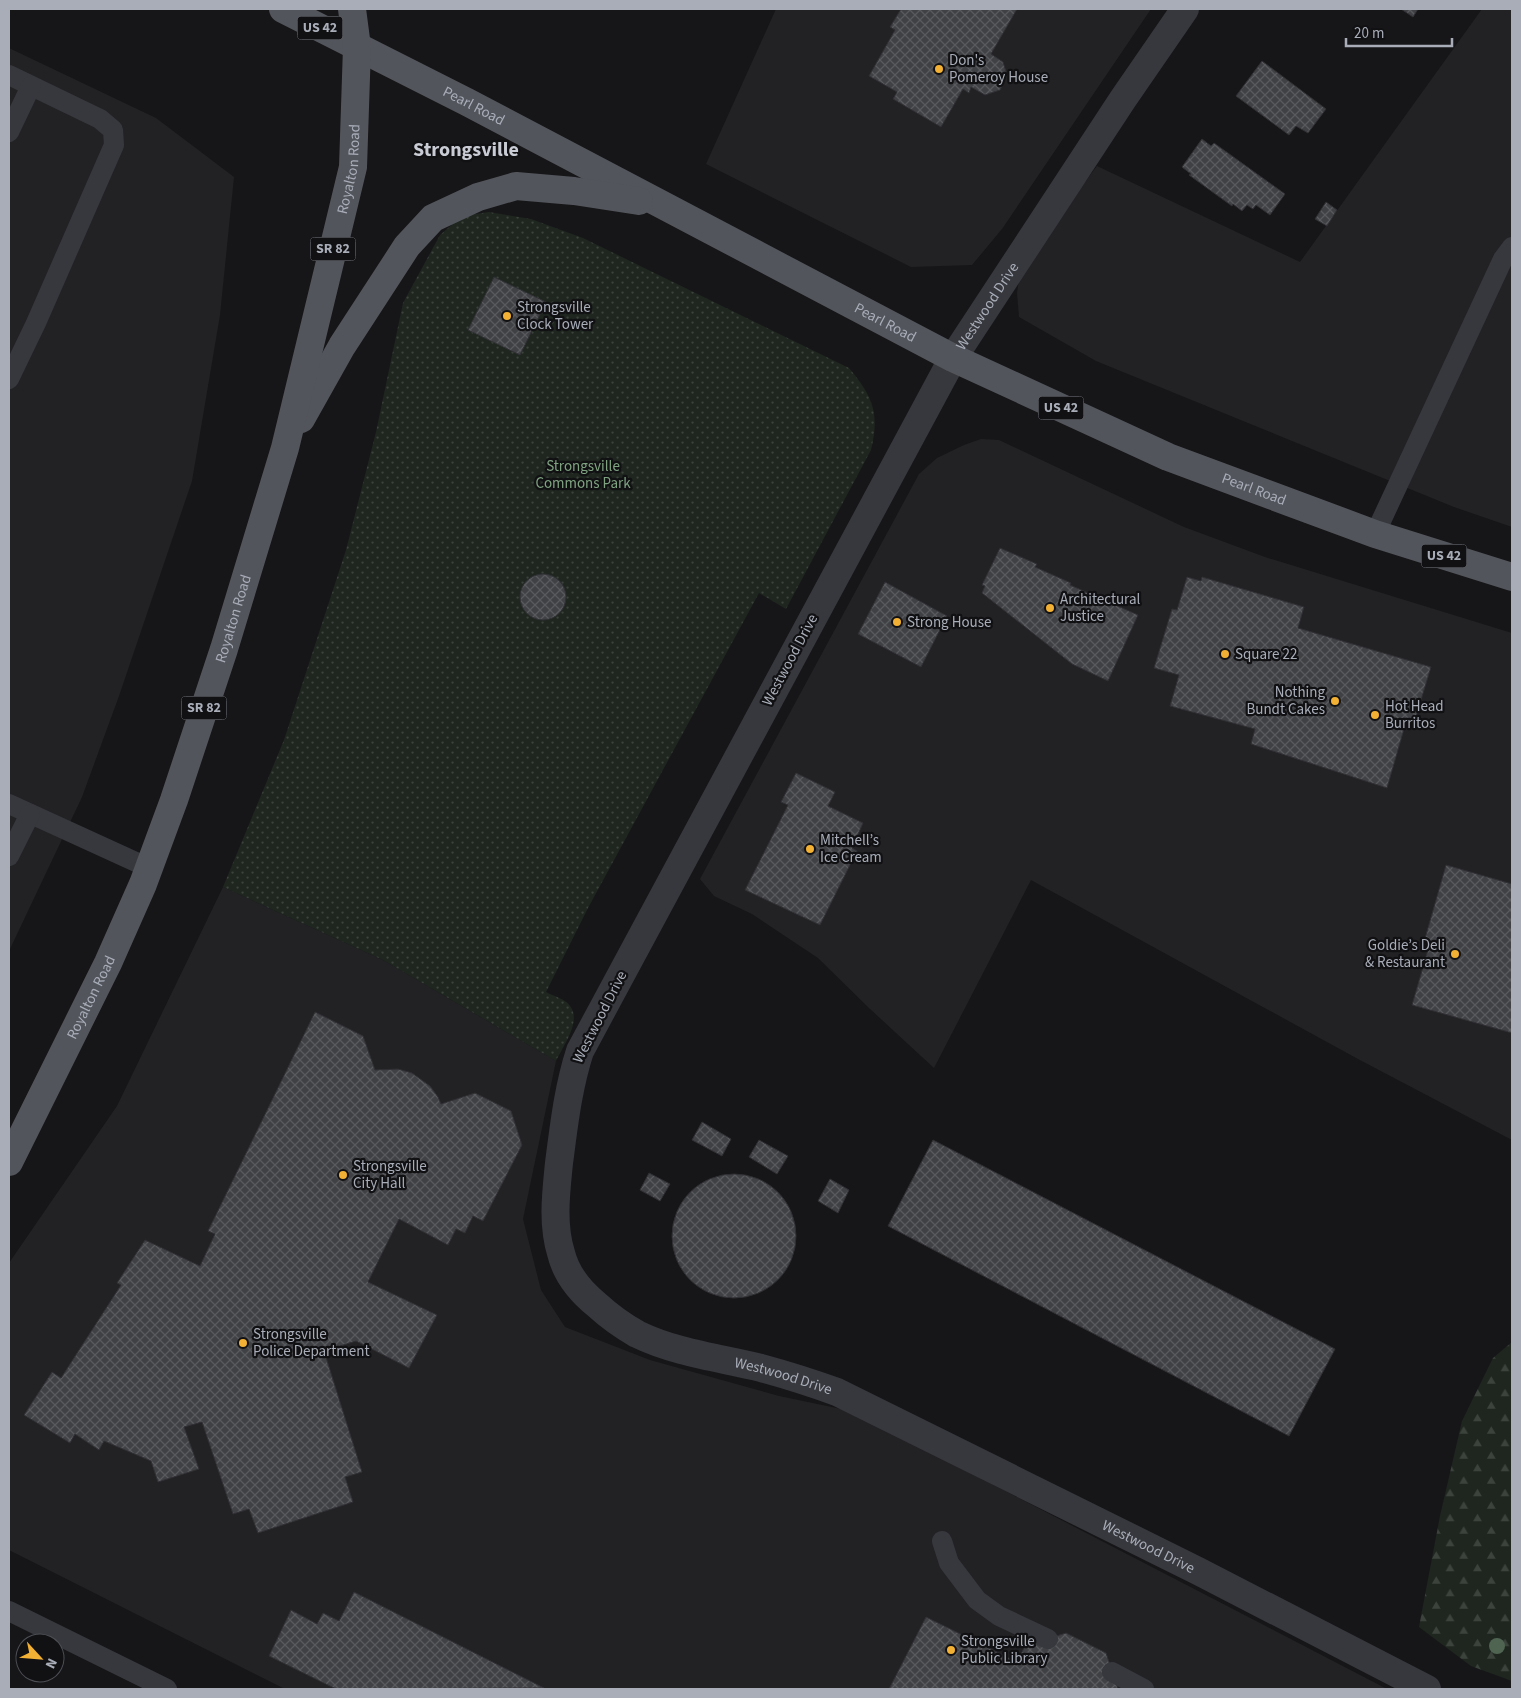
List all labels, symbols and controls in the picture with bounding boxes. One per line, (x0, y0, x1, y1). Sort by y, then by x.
scale bar (1346, 15, 1452, 47)
road number: US 42 (298, 16, 342, 40)
text: 20 m (1354, 23, 1384, 44)
place label: Don's Pomeroy House (949, 50, 1048, 88)
marker: Don's Pomeroy House (933, 63, 945, 75)
street label: Pearl Road (439, 81, 509, 131)
street label: Royalton Road (332, 124, 365, 216)
district label: Strongsville (413, 136, 519, 164)
road number: SR 82 (310, 238, 356, 260)
street label: Westwood Drive (950, 258, 1024, 354)
place label: Strongsville Clock Tower (517, 297, 594, 335)
street label: Pearl Road (851, 297, 920, 347)
marker: Strongsville Clock Tower (501, 310, 513, 322)
road number: US 42 (1038, 396, 1084, 419)
park label: Strongsville Commons Park (535, 456, 631, 494)
street label: Pearl Road (1219, 467, 1289, 511)
road number: US 42 (1422, 544, 1466, 568)
street label: Royalton Road (210, 572, 256, 665)
place label: Architectural Justice (1060, 589, 1141, 627)
marker: Architectural Justice (1044, 602, 1056, 614)
street label: Westwood Drive (757, 610, 823, 710)
place label: Strong House (907, 612, 991, 633)
marker: Strong House (891, 616, 903, 628)
place label: Square 22 (1235, 644, 1297, 665)
marker: Square 22 (1219, 648, 1231, 660)
place label: Nothing Bundt Cakes (1246, 682, 1325, 720)
marker: Nothing Bundt Cakes (1329, 695, 1341, 707)
road number: SR 82 (182, 696, 226, 720)
place label: Hot Head Burritos (1385, 696, 1444, 734)
marker: Hot Head Burritos (1369, 709, 1381, 721)
place label: Mitchell’s Ice Cream (820, 830, 882, 868)
marker: Mitchell’s Ice Cream (804, 843, 816, 855)
place label: Goldie’s Deli & Restaurant (1365, 935, 1445, 973)
marker: Goldie’s Deli & Restaurant (1449, 948, 1461, 960)
street label: Royalton Road (61, 952, 121, 1043)
street label: Westwood Drive (568, 967, 632, 1067)
place label: Strongsville City Hall (353, 1156, 427, 1194)
marker: Strongsville City Hall (337, 1169, 349, 1181)
place label: Strongsville Police Department (253, 1324, 370, 1362)
marker: Strongsville Police Department (237, 1337, 249, 1349)
street label: Westwood Drive (733, 1352, 835, 1400)
street label: Westwood Drive (1099, 1515, 1199, 1578)
place label: Strongsville Public Library (961, 1631, 1048, 1669)
north arrow (15, 1633, 65, 1683)
marker: Strongsville Public Library (945, 1644, 957, 1656)
text: N (40, 1655, 62, 1672)

